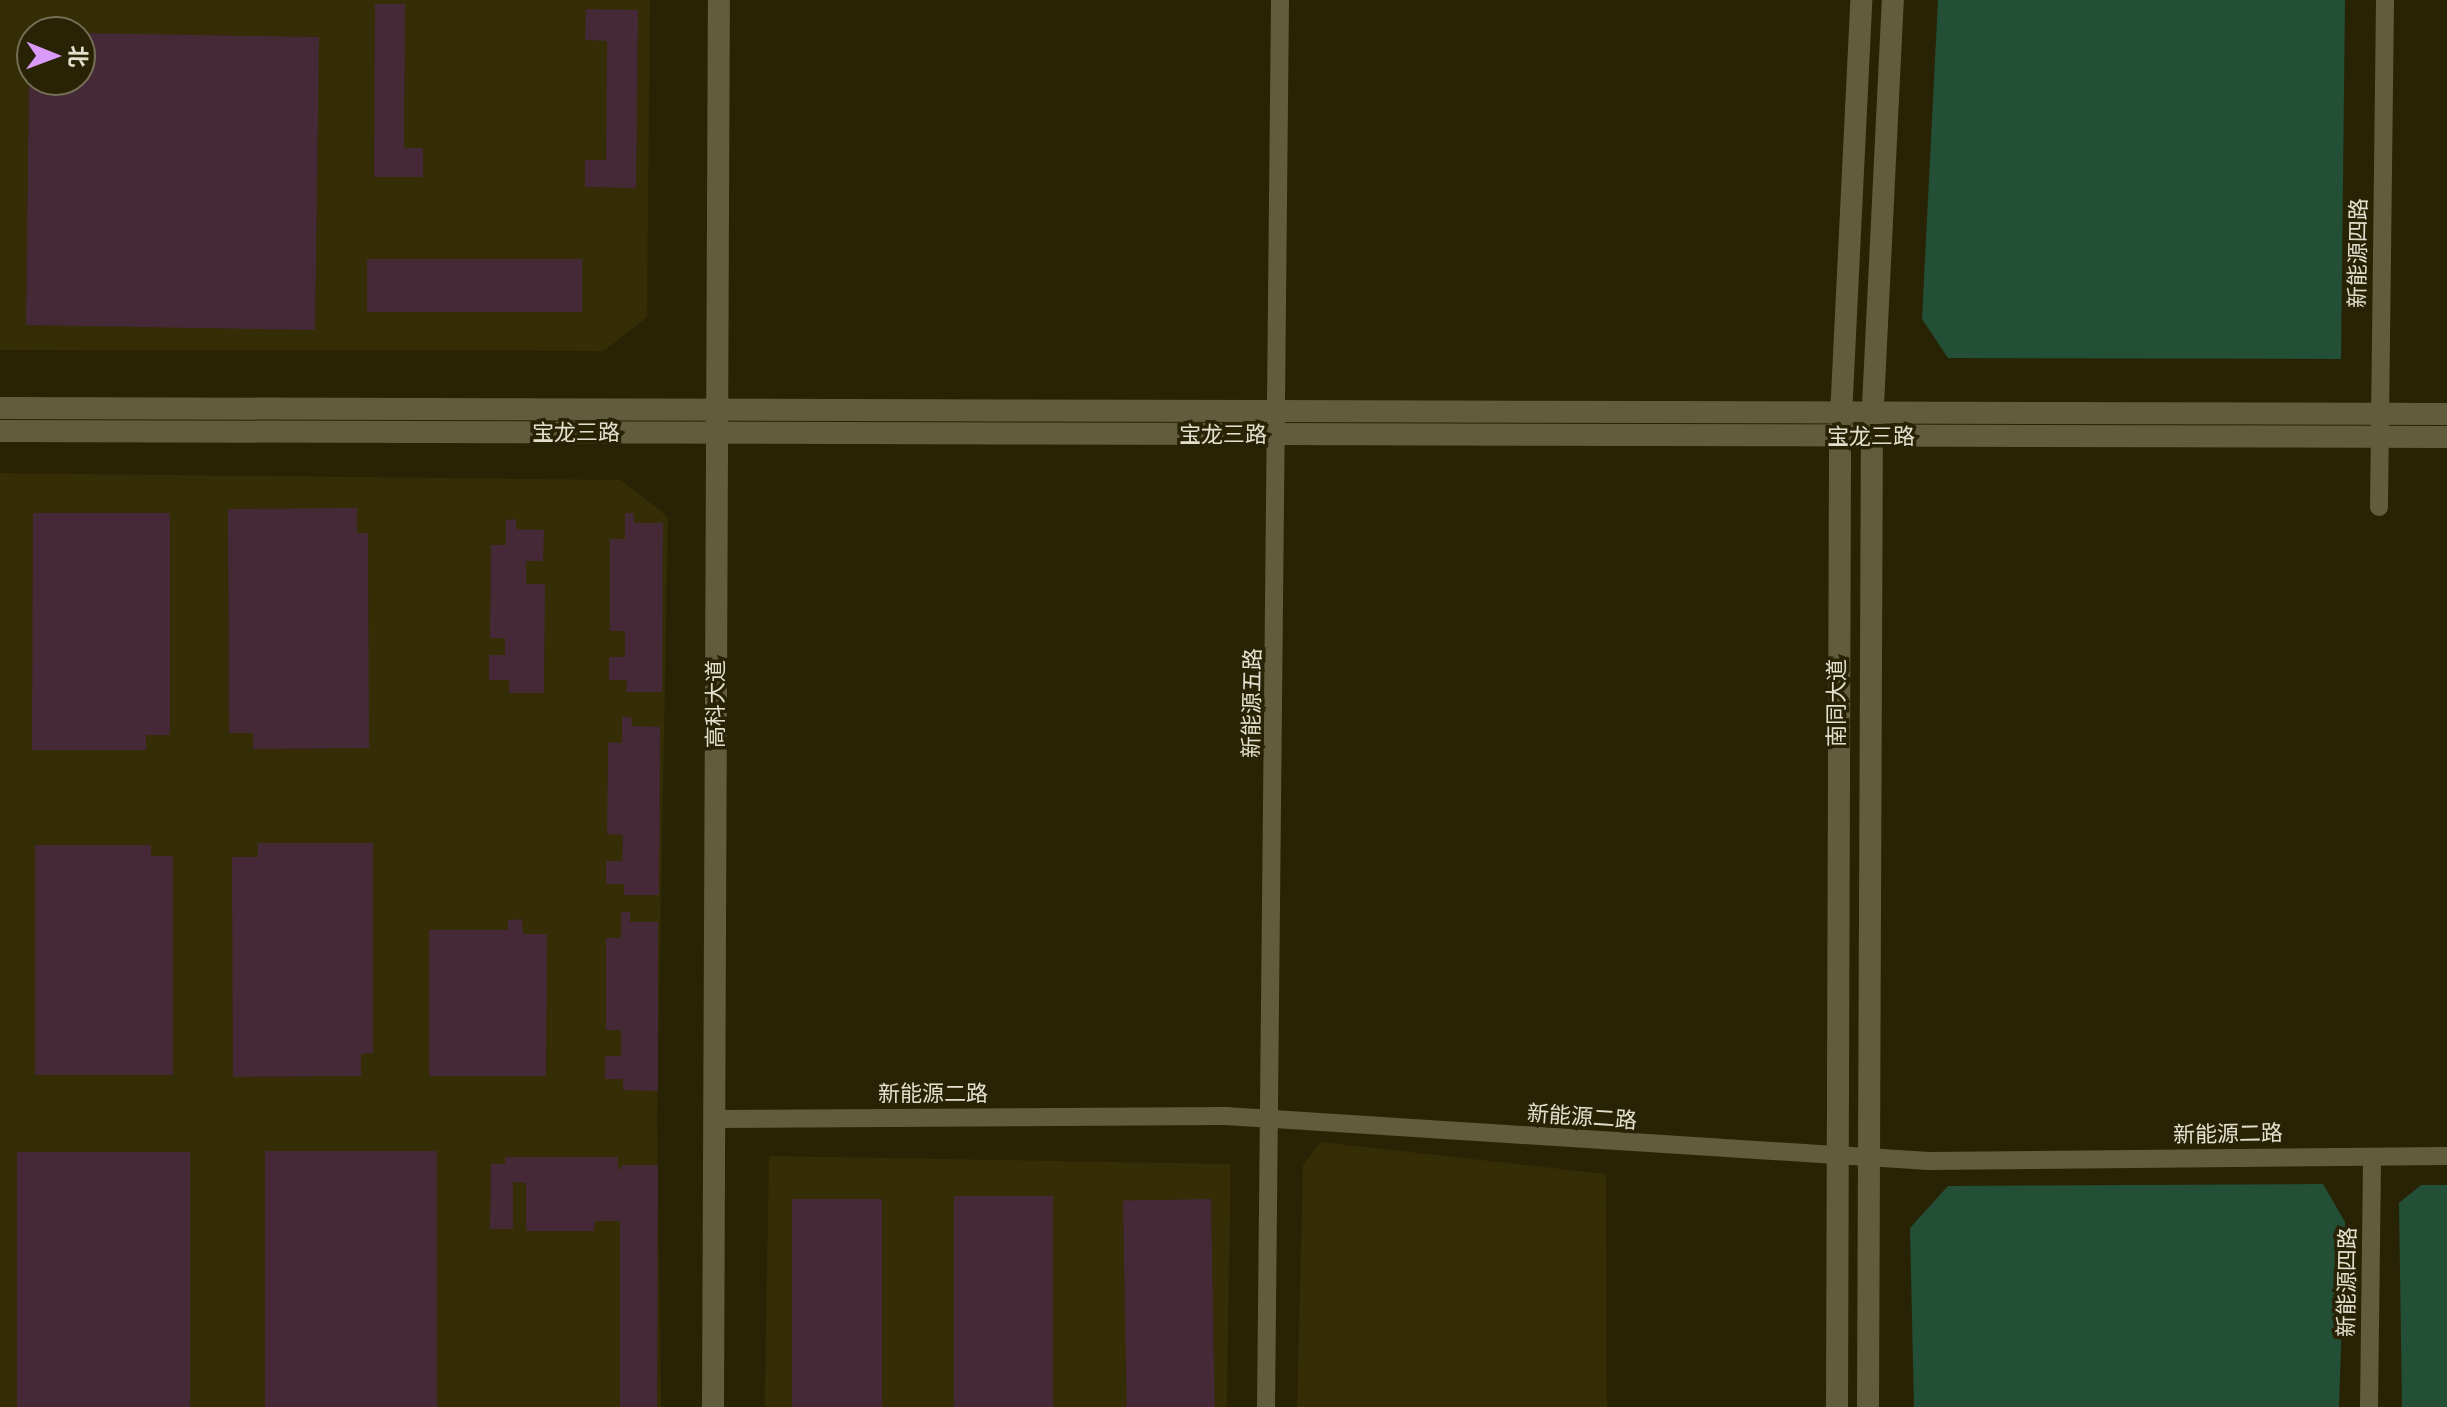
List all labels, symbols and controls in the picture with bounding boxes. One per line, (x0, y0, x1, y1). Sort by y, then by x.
north arrow (16, 16, 96, 96)
text: 北 (64, 45, 92, 68)
street label: 新能源四路 (2344, 198, 2372, 308)
street label: 宝龙三路 (532, 420, 620, 446)
street label: 宝龙三路 (1179, 422, 1267, 448)
street label: 宝龙三路 (1827, 424, 1915, 450)
street label: 新能源五路 (1238, 648, 1266, 758)
street label: 南同大道 (1824, 659, 1850, 747)
street label: 高科大道 (703, 660, 729, 748)
street label: 新能源二路 (878, 1081, 988, 1107)
street label: 新能源二路 (1526, 1100, 1638, 1134)
street label: 新能源二路 (2173, 1120, 2283, 1148)
street label: 新能源四路 (2333, 1227, 2361, 1337)

